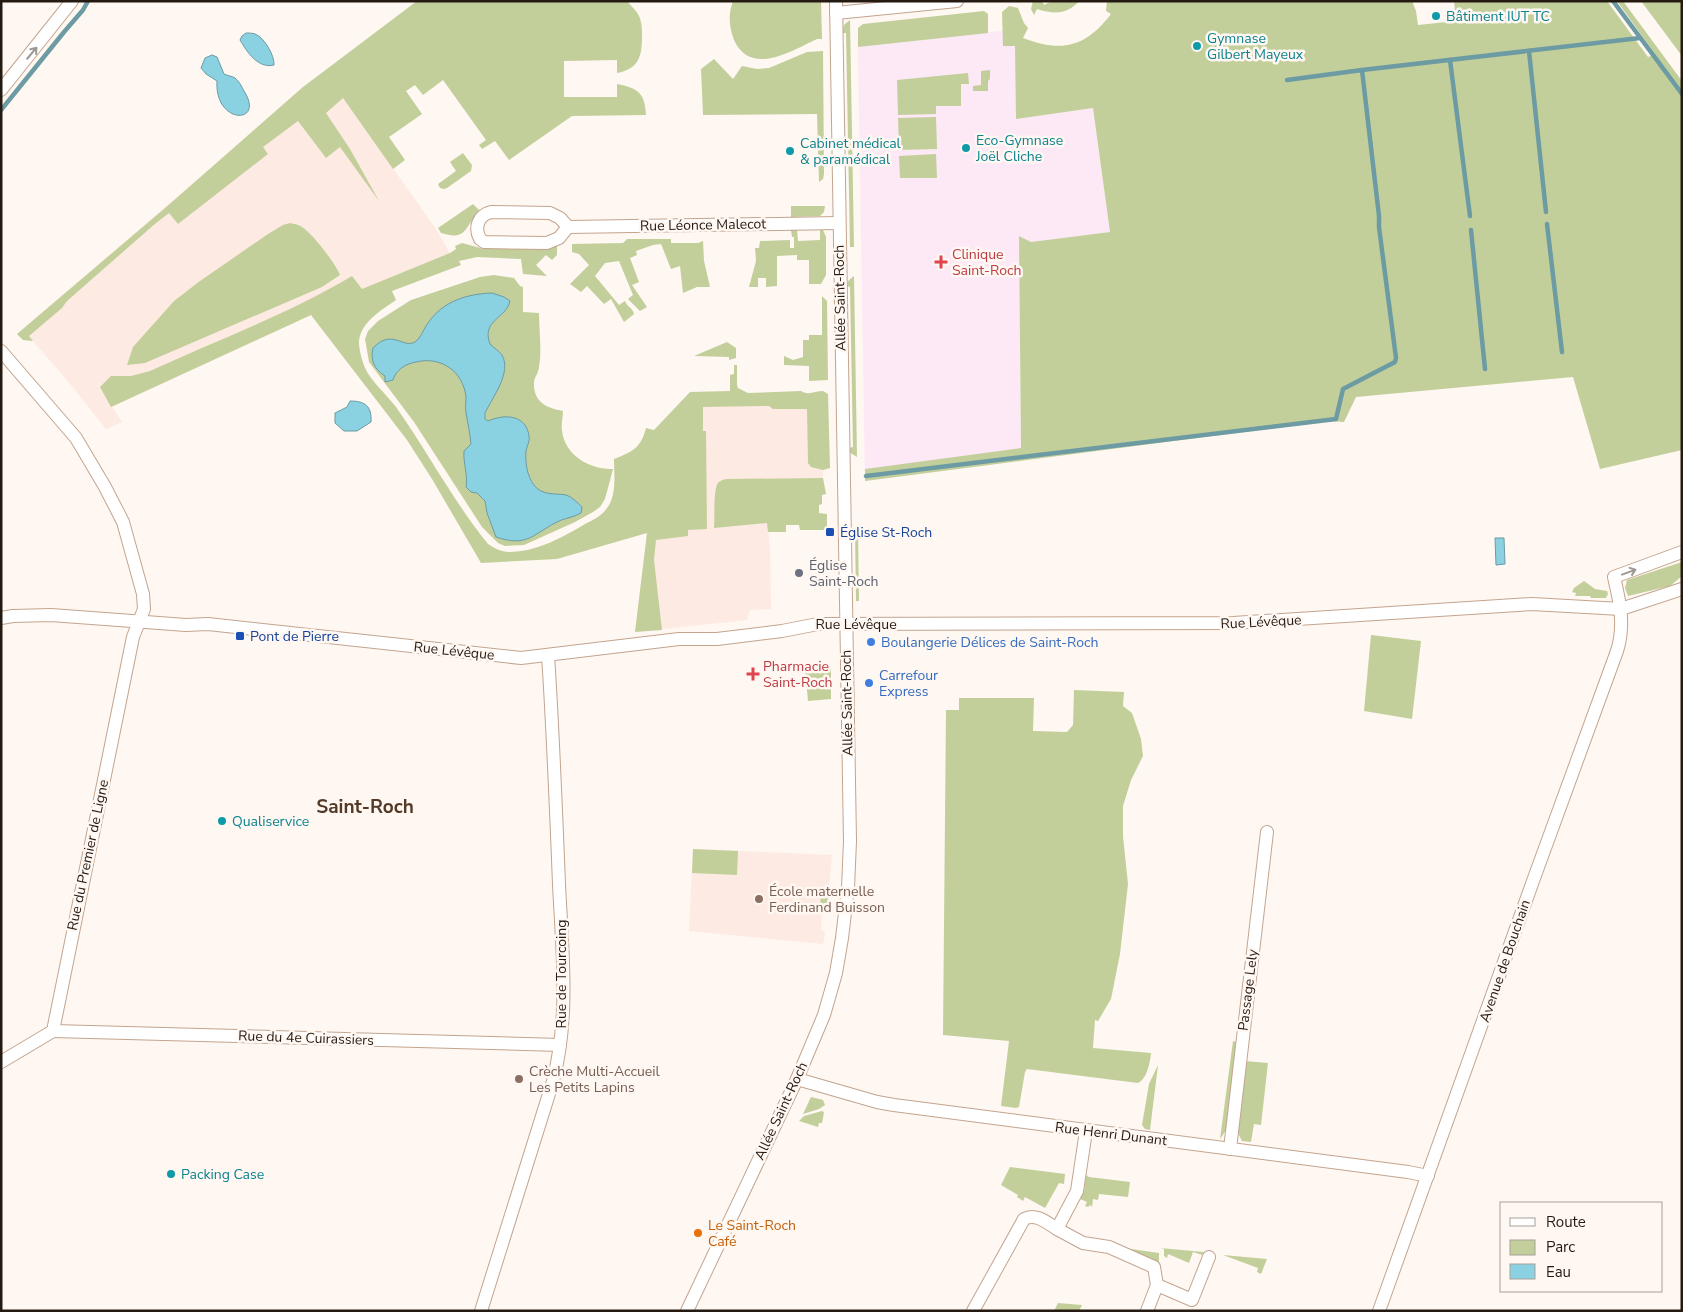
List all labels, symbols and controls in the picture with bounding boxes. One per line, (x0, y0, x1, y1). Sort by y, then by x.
place label: Bâtiment IUT TC (1446, 7, 1550, 26)
marker: Bâtiment IUT TC (1430, 10, 1442, 22)
place label: Gymnase Gilbert Mayeux (1207, 29, 1304, 64)
marker: Gymnase Gilbert Mayeux (1191, 40, 1203, 52)
one-way arrow (27, 46, 38, 59)
place label: Eco-Gymnase Joël Cliche (975, 131, 1063, 166)
place label: Cabinet médical & paramédical (800, 134, 902, 169)
marker: Eco-Gymnase Joël Cliche (960, 142, 972, 154)
marker: Cabinet médical & paramédical (784, 145, 796, 157)
street label: Rue Léonce Malecot (640, 214, 766, 236)
street label: Allée Saint-Roch (830, 245, 850, 351)
place label: Clinique Saint-Roch (952, 245, 1021, 280)
marker: Clinique Saint-Roch (934, 255, 948, 269)
place label: Église St-Roch (840, 523, 932, 542)
marker: Église St-Roch (824, 526, 836, 538)
place label: Église Saint-Roch (809, 556, 878, 591)
one-way arrow (1621, 566, 1637, 576)
marker: Église Saint-Roch (793, 567, 805, 579)
street label: Rue Lévêque (1220, 610, 1302, 634)
street label: Rue Lévêque (815, 615, 897, 634)
place label: Pont de Pierre (250, 627, 339, 646)
marker: Pont de Pierre (234, 630, 246, 642)
place label: Boulangerie Délices de Saint-Roch (881, 633, 1098, 652)
marker: Boulangerie Délices de Saint-Roch (865, 636, 877, 648)
street label: Rue Lévêque (413, 637, 495, 665)
street label: Allée Saint-Roch (837, 650, 857, 756)
place label: Pharmacie Saint-Roch (763, 657, 832, 692)
place label: Carrefour Express (879, 666, 938, 701)
marker: Pharmacie Saint-Roch (747, 668, 759, 680)
marker: Carrefour Express (863, 677, 875, 689)
street label: Rue du Premier de Ligne (63, 778, 113, 932)
district label: Saint-Roch (316, 794, 414, 820)
place label: Qualiservice (232, 812, 309, 831)
marker: Qualiservice (216, 815, 228, 827)
place label: École maternelle Ferdinand Buisson (769, 882, 885, 917)
marker: École maternelle Ferdinand Buisson (753, 893, 765, 905)
street label: Avenue de Bouchain (1475, 897, 1535, 1025)
street label: Rue de Tourcoing (552, 920, 571, 1028)
street label: Passage Lely (1234, 947, 1263, 1032)
street label: Rue du 4e Cuirassiers (238, 1026, 374, 1050)
street label: Allée Saint-Roch (750, 1059, 812, 1163)
place label: Crèche Multi-Accueil Les Petits Lapins (529, 1062, 660, 1097)
marker: Crèche Multi-Accueil Les Petits Lapins (513, 1073, 525, 1085)
street label: Rue Henri Dunant (1054, 1118, 1168, 1150)
place label: Packing Case (181, 1165, 264, 1184)
marker: Packing Case (165, 1168, 177, 1180)
legend (1500, 1202, 1663, 1292)
text: Route (1546, 1212, 1586, 1232)
place label: Le Saint-Roch Café (708, 1216, 796, 1251)
marker: Le Saint-Roch Café (692, 1227, 704, 1239)
text: Parc (1546, 1237, 1575, 1257)
text: Eau (1546, 1262, 1571, 1282)

